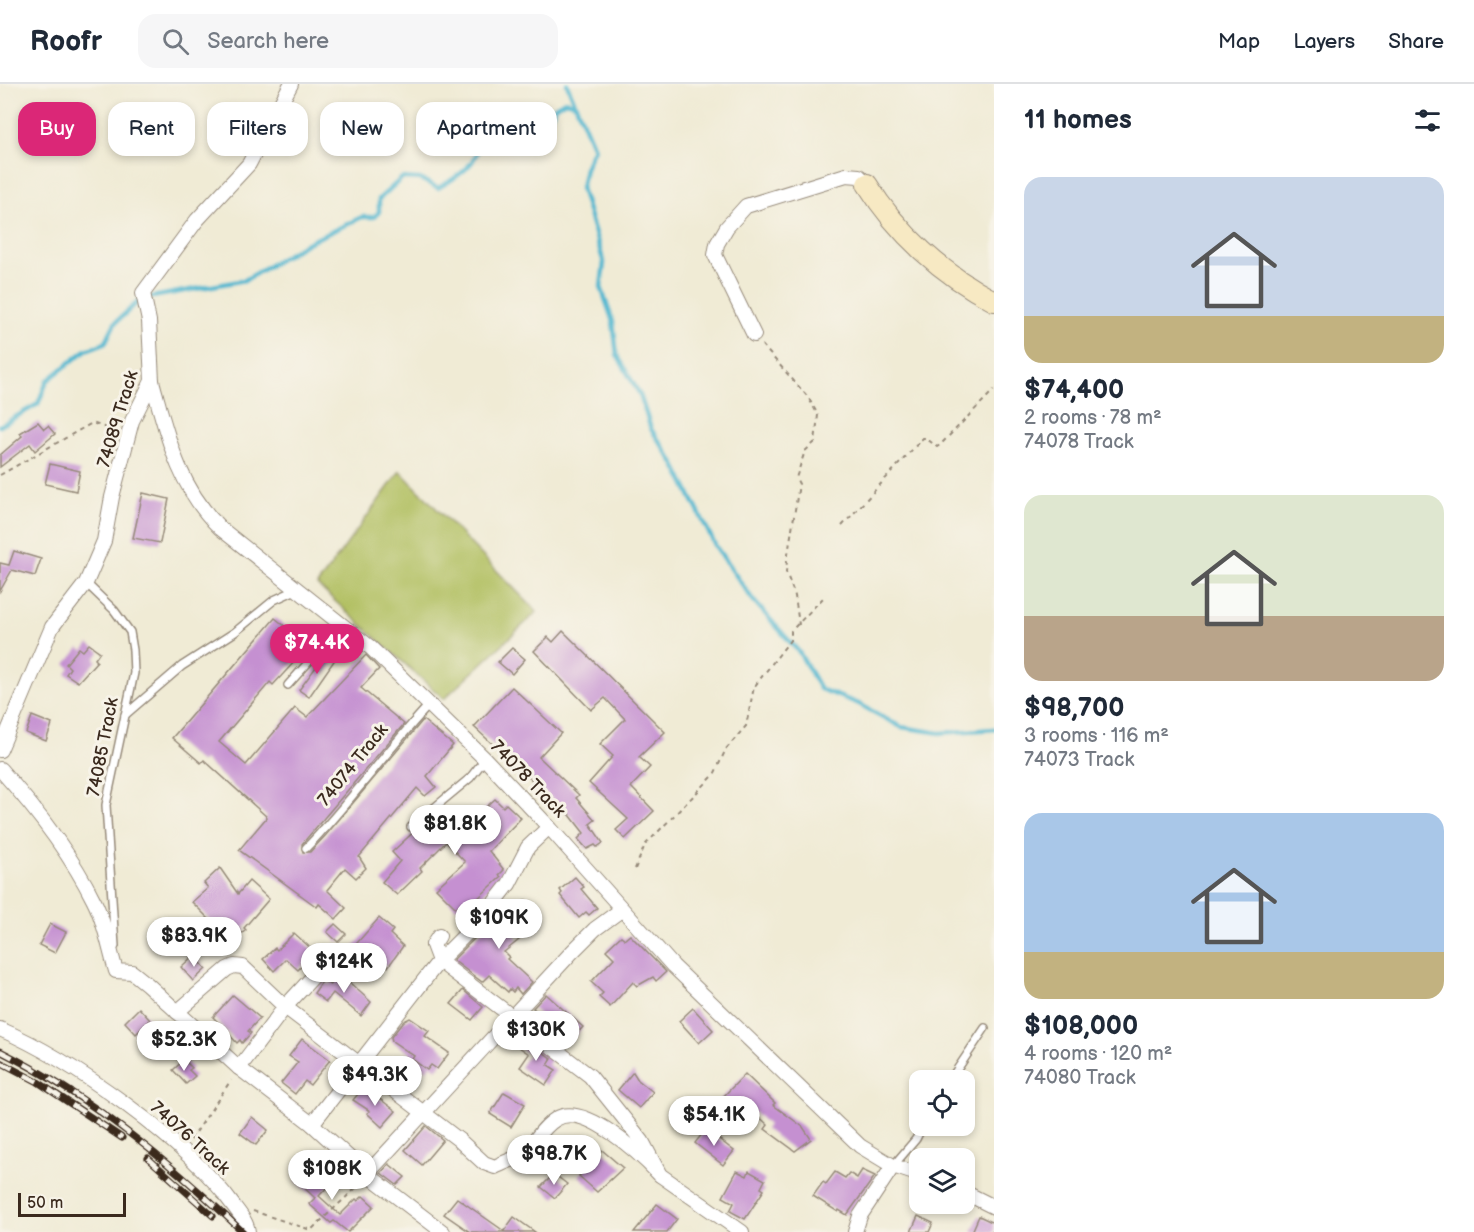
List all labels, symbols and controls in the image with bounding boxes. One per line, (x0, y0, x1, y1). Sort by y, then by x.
search box (138, 14, 558, 68)
text: Roofr (30, 25, 102, 58)
icon: search (159, 25, 192, 58)
text: Search here (207, 28, 329, 55)
text: Map (1218, 29, 1260, 54)
text: Layers (1293, 29, 1355, 54)
text: Share (1388, 29, 1444, 54)
chip: Buy (18, 102, 96, 156)
chip: Rent (108, 102, 195, 156)
chip: Filters (207, 102, 308, 156)
chip: New (320, 102, 404, 156)
chip: Apartment (416, 102, 557, 156)
icon: filters (1411, 104, 1444, 137)
text: 11 homes (1024, 105, 1132, 136)
icon: home (1180, 216, 1288, 324)
street label: 74089 Track (93, 368, 143, 470)
text: $74,400 (1024, 375, 1124, 406)
text: 2 rooms · 78 m² (1024, 406, 1162, 430)
text: 74078 Track (1024, 430, 1134, 454)
icon: home (1180, 534, 1288, 642)
pin: $74.4K (268, 624, 366, 675)
text: $74.4K (284, 631, 350, 655)
text: $98,700 (1024, 693, 1125, 724)
street label: 74085 Track (83, 696, 123, 798)
street label: 74074 Track (314, 720, 392, 810)
text: 3 rooms · 116 m² (1024, 724, 1169, 748)
street label: 74078 Track (486, 736, 570, 822)
text: 74073 Track (1024, 748, 1134, 772)
pin: $81.8K (406, 805, 504, 856)
text: $81.8K (423, 812, 487, 836)
icon: home (1180, 852, 1288, 960)
pin: $109K (457, 899, 541, 950)
text: $109K (469, 906, 529, 930)
pin: $83.9K (145, 917, 243, 968)
text: $83.9K (161, 924, 227, 948)
pin: $124K (302, 943, 386, 994)
text: $124K (315, 950, 373, 974)
pin: $130K (494, 1011, 578, 1062)
text: $108,000 (1024, 1011, 1138, 1042)
text: $130K (506, 1018, 566, 1042)
pin: $52.3K (135, 1021, 233, 1072)
text: $52.3K (151, 1028, 217, 1052)
text: 4 rooms · 120 m² (1024, 1042, 1173, 1066)
pin: $49.3K (326, 1056, 424, 1107)
text: $49.3K (342, 1063, 408, 1087)
text: 74080 Track (1024, 1066, 1136, 1090)
map controls (909, 1070, 975, 1214)
button: locate (909, 1070, 975, 1136)
pin: $54.1K (665, 1096, 763, 1147)
street label: 74076 Track (146, 1097, 234, 1179)
text: $54.1K (683, 1103, 745, 1127)
pin: $98.7K (505, 1135, 603, 1186)
text: $98.7K (521, 1142, 587, 1166)
button: layers (909, 1148, 975, 1214)
pin: $108K (290, 1150, 374, 1201)
text: $108K (302, 1157, 362, 1181)
scale bar (18, 1190, 126, 1218)
text: 50 m (27, 1194, 63, 1213)

